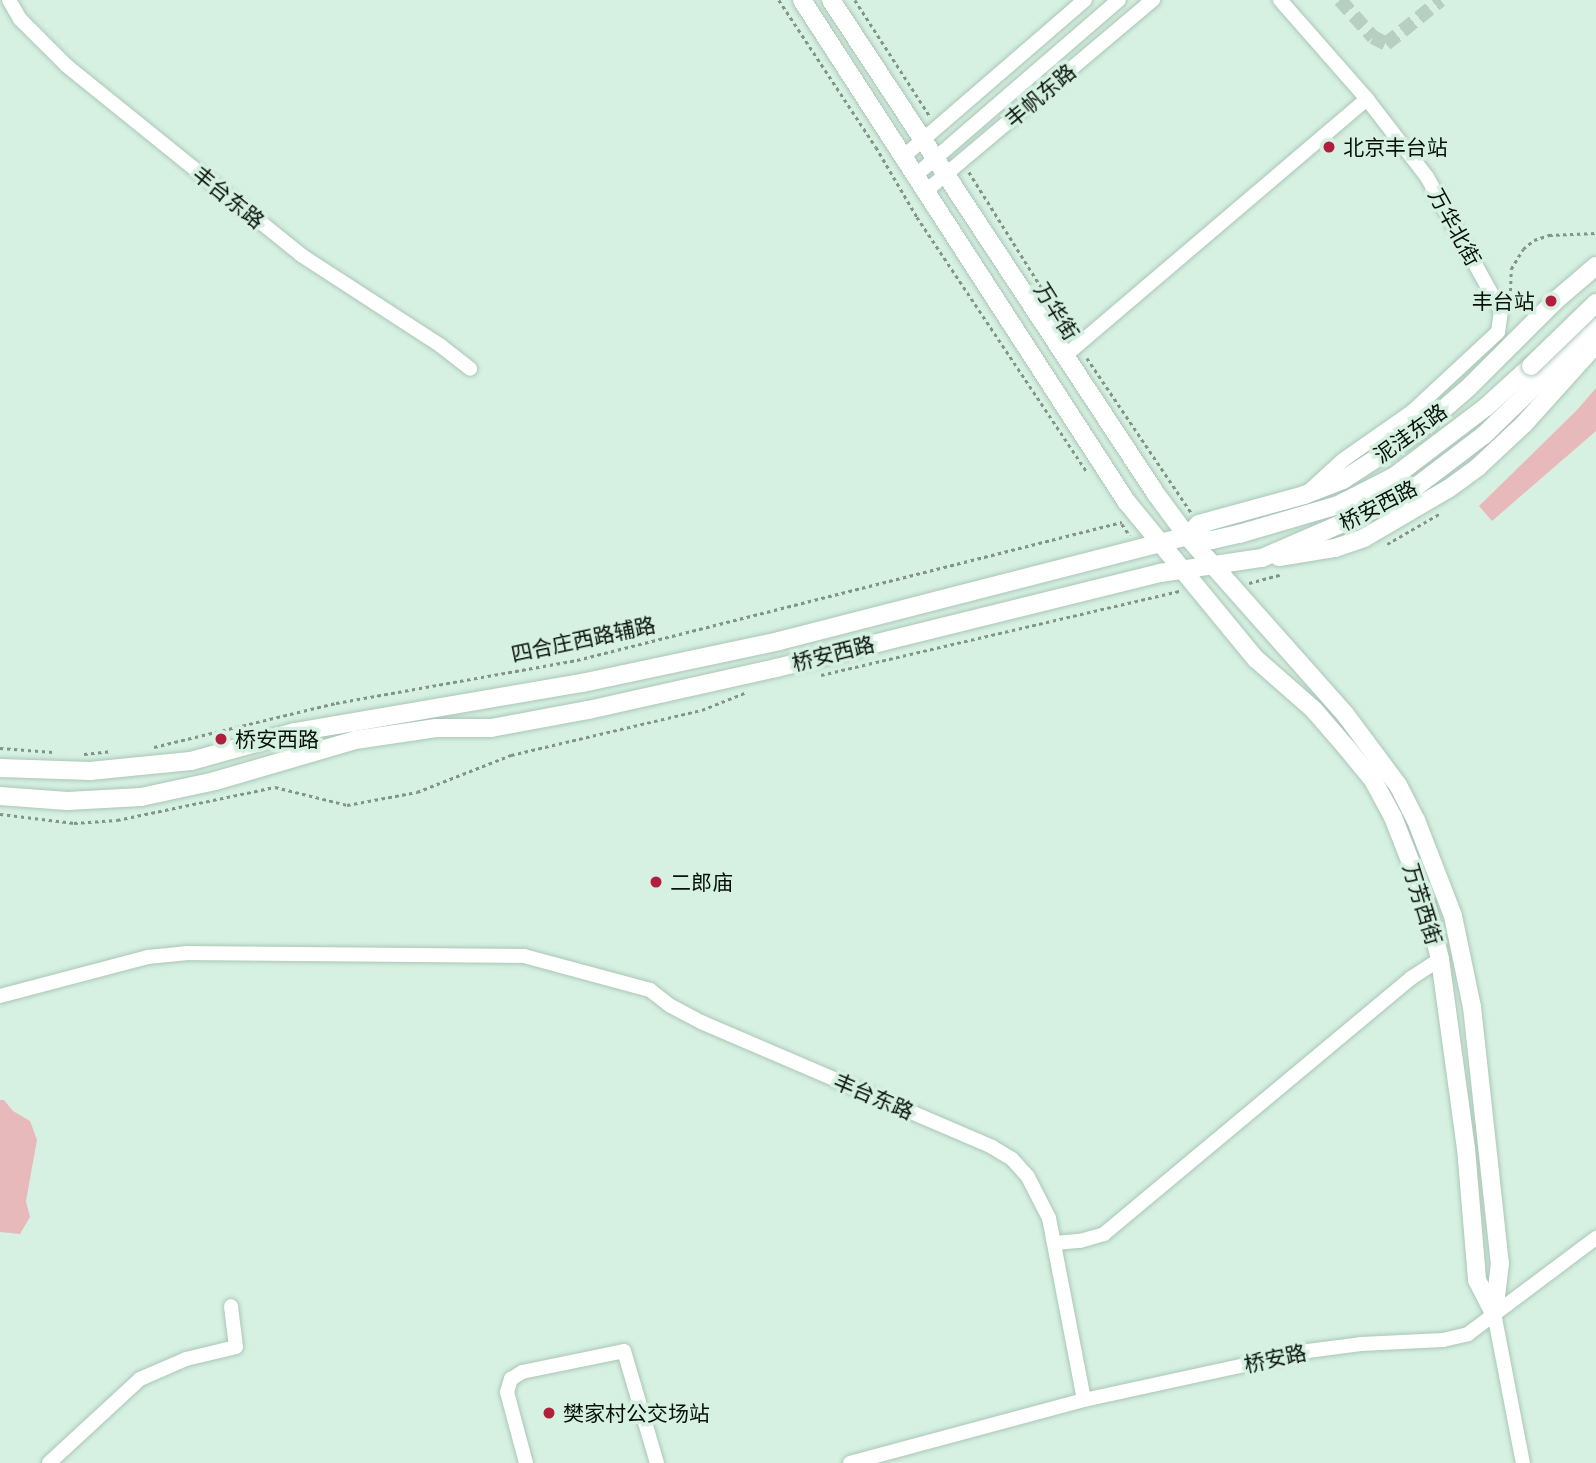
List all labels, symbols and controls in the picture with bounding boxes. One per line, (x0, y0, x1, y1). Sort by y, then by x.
street label: 丰帆东路 (1000, 58, 1080, 132)
place label: 北京丰台站 (1343, 134, 1448, 160)
marker: 北京丰台站 (1321, 139, 1337, 155)
street label: 丰台东路 (188, 161, 270, 233)
street label: 万华北街 (1424, 184, 1486, 270)
street label: 万华街 (1030, 278, 1084, 344)
place label: 丰台站 (1472, 288, 1535, 314)
marker: 丰台站 (1541, 291, 1561, 311)
street label: 泥洼东路 (1369, 398, 1451, 468)
street label: 桥安西路 (1335, 475, 1421, 535)
street label: 四合庄西路辅路 (508, 611, 658, 667)
street label: 桥安西路 (789, 631, 877, 675)
place label: 桥安西路 (235, 726, 319, 752)
marker: 桥安西路 (213, 731, 229, 747)
street label: 万芳西街 (1399, 860, 1447, 948)
place label: 二郎庙 (670, 869, 733, 895)
marker: 二郎庙 (648, 874, 664, 890)
street label: 丰台东路 (830, 1068, 918, 1124)
street label: 桥安路 (1242, 1339, 1308, 1377)
place label: 樊家村公交场站 (563, 1400, 710, 1426)
marker: 樊家村公交场站 (541, 1405, 557, 1421)

